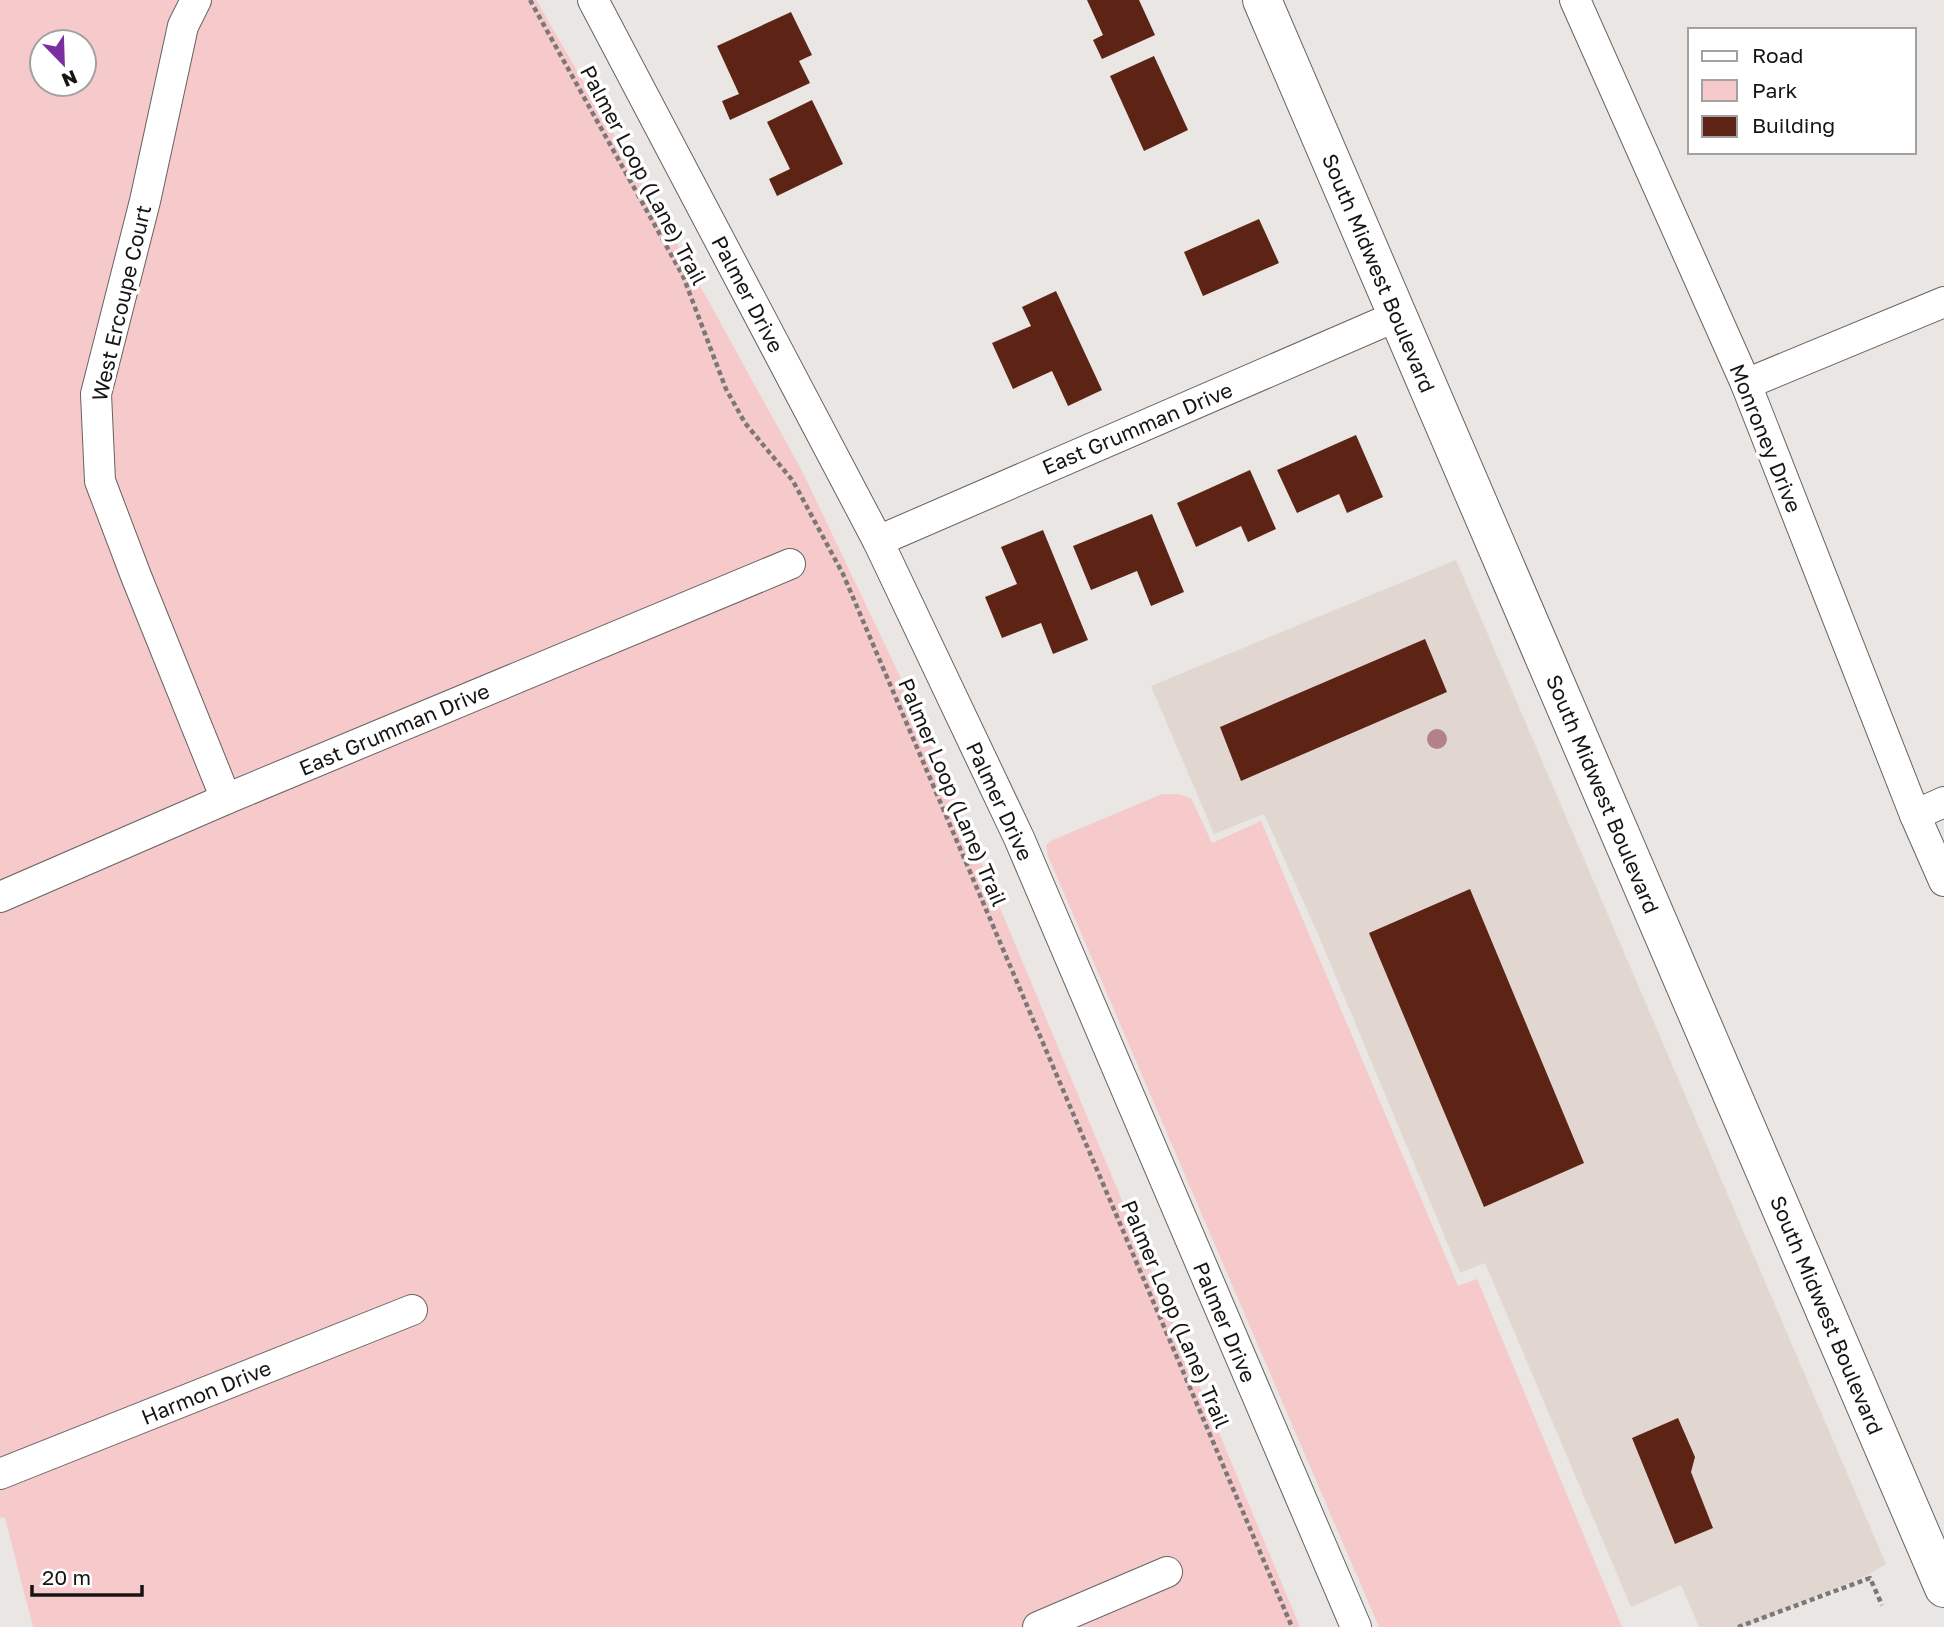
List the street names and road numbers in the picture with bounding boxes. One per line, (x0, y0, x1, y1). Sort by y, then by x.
street label: Palmer Loop (Lane) Trail (575, 61, 713, 289)
street label: South Midwest Boulevard (1317, 150, 1441, 396)
street label: West Ercoupe Court (86, 202, 156, 404)
street label: Palmer Drive (706, 231, 790, 357)
street label: Monroney Drive (1724, 360, 1808, 516)
street label: East Grumman Drive (1038, 376, 1236, 480)
street label: South Midwest Boulevard (1541, 671, 1665, 917)
street label: Palmer Loop (Lane) Trail (893, 674, 1013, 910)
street label: East Grumman Drive (295, 677, 493, 781)
street label: Palmer Drive (961, 737, 1039, 865)
street label: South Midwest Boulevard (1765, 1192, 1889, 1438)
street label: Palmer Loop (Lane) Trail (1116, 1196, 1236, 1432)
street label: Palmer Drive (1188, 1258, 1262, 1386)
street label: Harmon Drive (137, 1354, 275, 1430)

